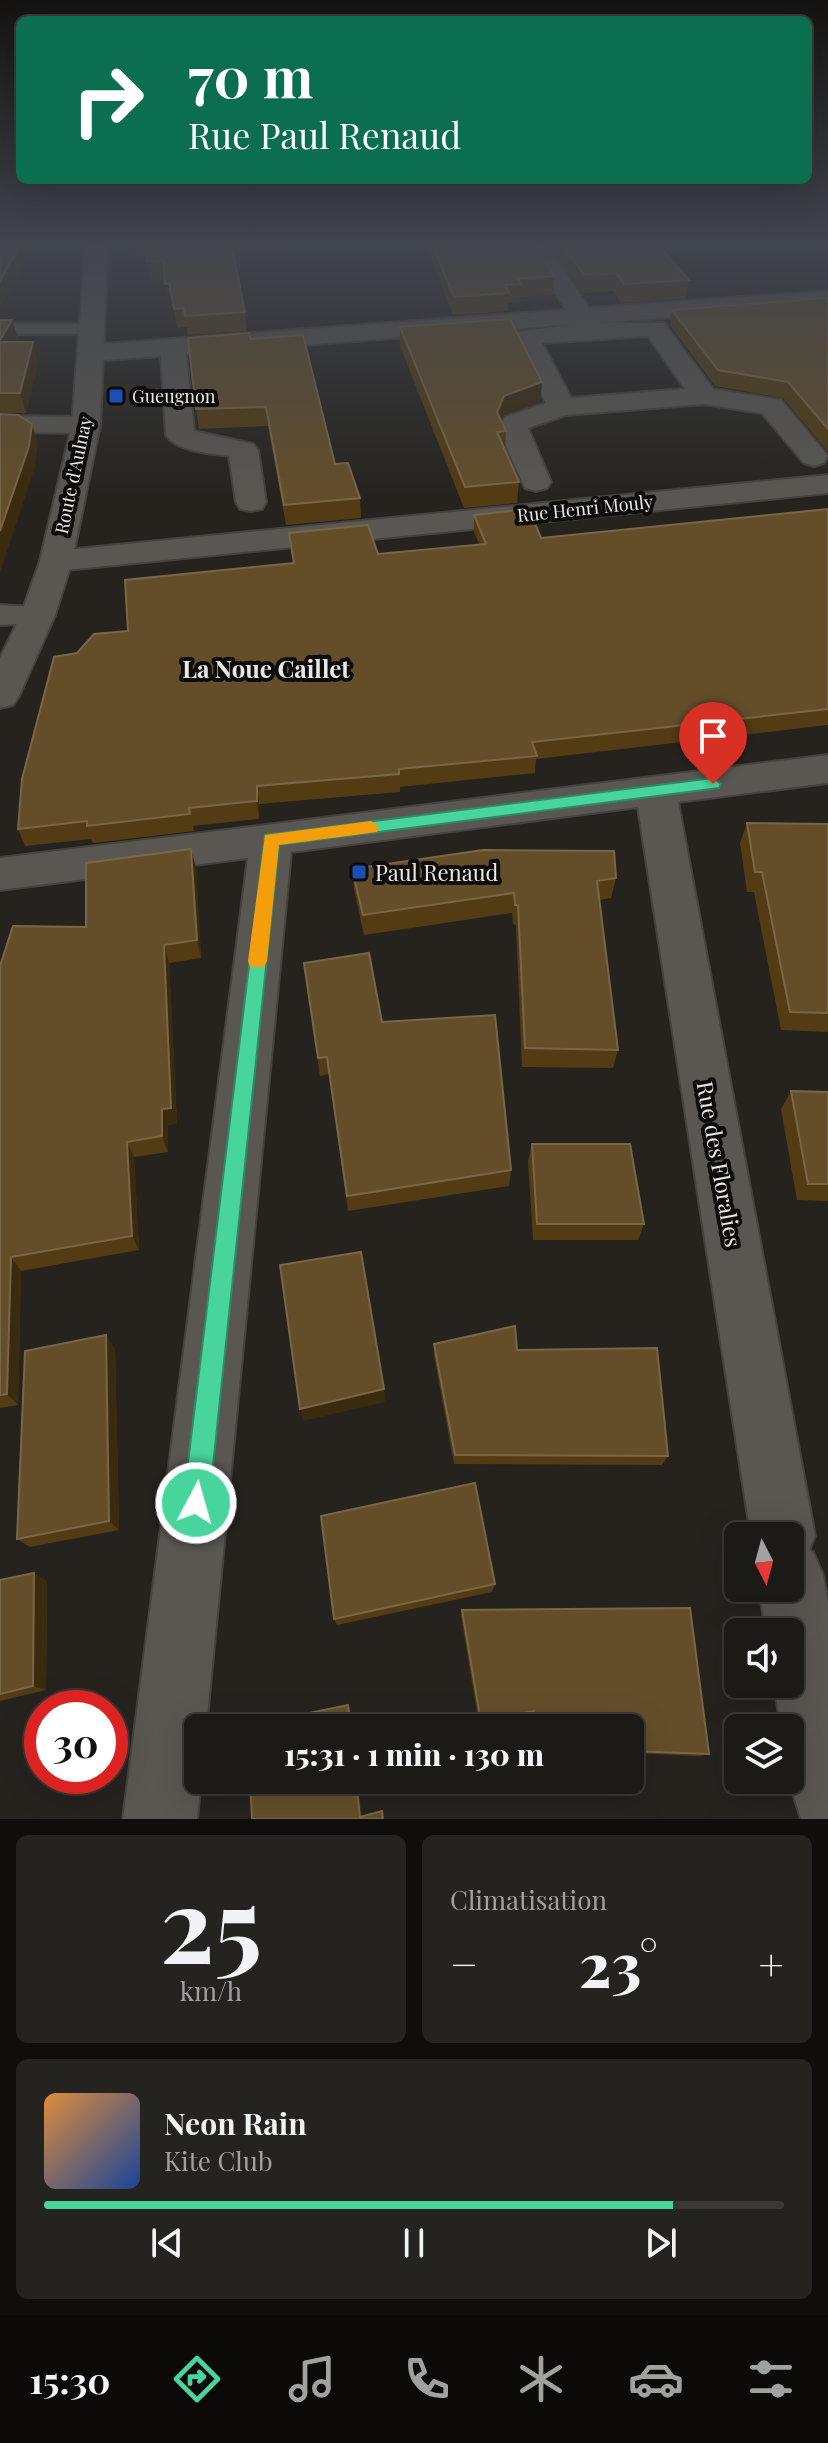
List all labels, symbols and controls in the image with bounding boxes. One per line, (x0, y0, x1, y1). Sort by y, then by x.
text: 70 m (188, 38, 313, 113)
icon: right (56, 48, 160, 152)
text: Rue Paul Renaud (188, 110, 461, 158)
place label: Gueugnon (132, 384, 216, 408)
marker: Gueugnon (107, 387, 125, 405)
street label: Route d'Aulnay (49, 414, 97, 536)
street label: Rue Henri Mouly (516, 489, 654, 527)
district label: La Noue Caillet (182, 652, 350, 684)
pin (679, 702, 747, 784)
icon: arrive (691, 714, 735, 758)
place label: Paul Renaud (375, 857, 498, 887)
marker: Paul Renaud (350, 863, 368, 881)
street label: Rue des Floralies (691, 1079, 749, 1249)
position arrow (154, 1461, 238, 1545)
north arrow (724, 1522, 804, 1602)
map controls (724, 1522, 804, 1794)
button: sound (724, 1618, 804, 1698)
speed limit sign: 30 (24, 1690, 128, 1794)
button: layers (724, 1714, 804, 1794)
text: 15:31 · 1 min · 130 m (284, 1734, 544, 1774)
text: 25 (160, 1851, 262, 1990)
text: Climatisation (450, 1882, 607, 1917)
text: 23° (579, 1922, 658, 2002)
text: − (450, 1933, 478, 1992)
text: + (758, 1933, 784, 1992)
text: km/h (180, 1973, 242, 2008)
text: Neon Rain (164, 2103, 307, 2143)
text: Kite Club (164, 2143, 273, 2178)
icon: previous (145, 2221, 189, 2265)
icon: pause (392, 2221, 436, 2265)
icon: next (639, 2221, 683, 2265)
icon: directions (169, 2351, 225, 2407)
icon: music (284, 2351, 340, 2407)
icon: phone (399, 2351, 455, 2407)
icon: climate (513, 2351, 569, 2407)
icon: car (628, 2351, 684, 2407)
icon: filters (743, 2351, 799, 2407)
text: 15:30 (29, 2355, 110, 2403)

